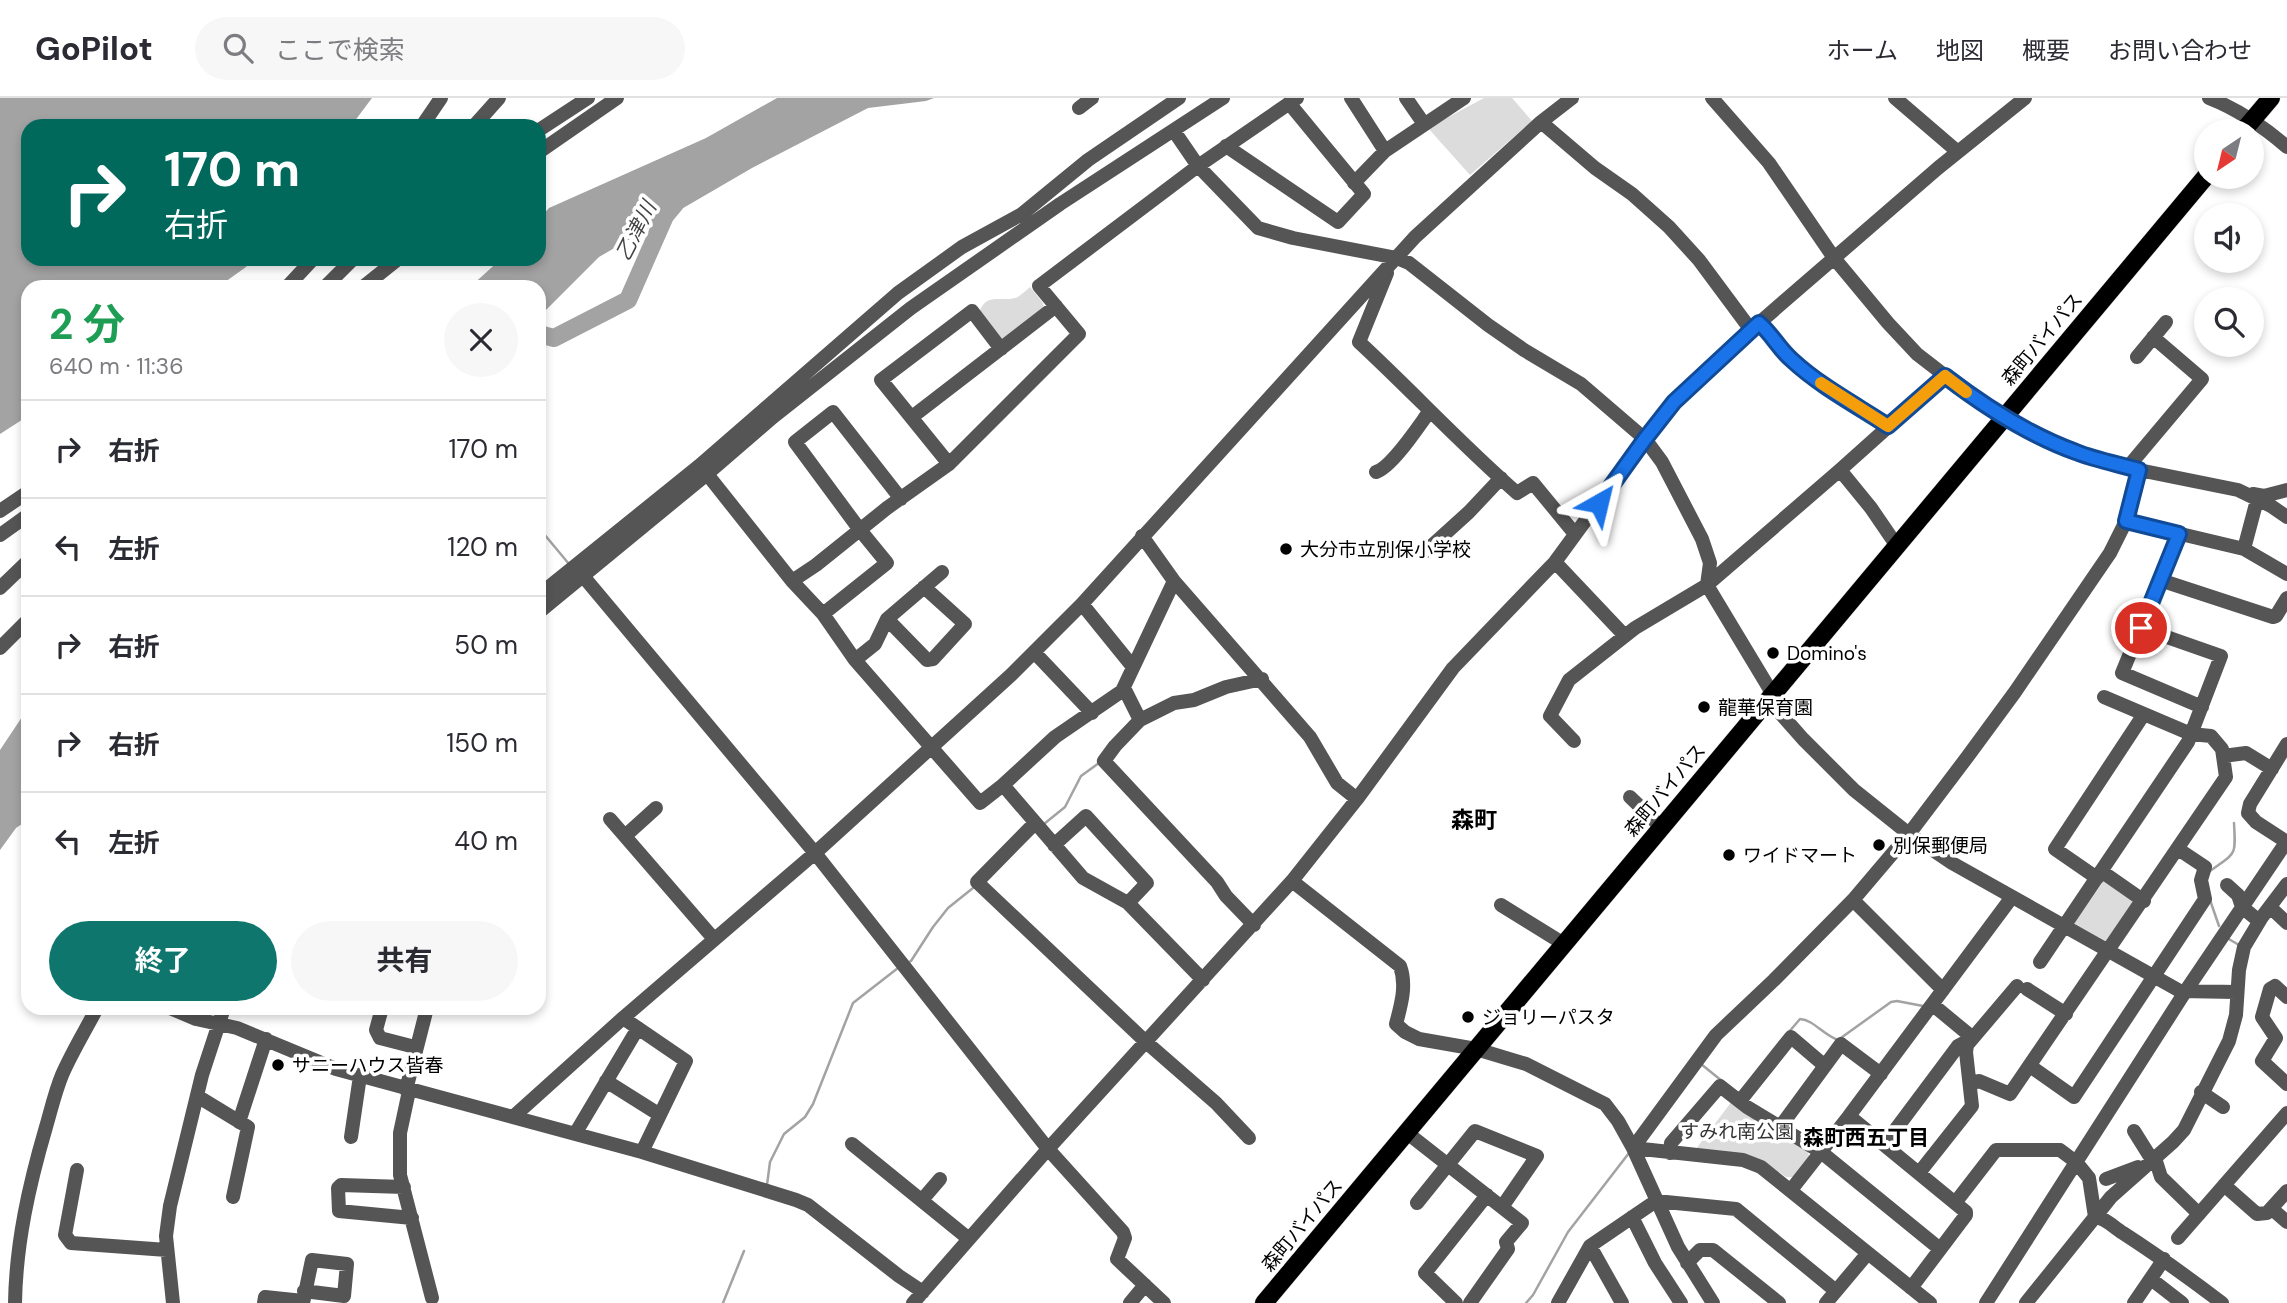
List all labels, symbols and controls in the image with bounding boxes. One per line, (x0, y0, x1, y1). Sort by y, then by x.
search box (195, 17, 685, 80)
text: GoPilot (35, 27, 153, 70)
icon: search (219, 29, 257, 67)
text: ここで検索 (275, 33, 405, 67)
text: ホーム (1827, 35, 1898, 66)
text: 地図 (1936, 35, 1984, 66)
text: 概要 (2022, 35, 2070, 66)
text: お問い合わせ (2108, 35, 2252, 66)
north arrow (2194, 119, 2264, 189)
map controls (2194, 119, 2264, 357)
text: 170 m (164, 137, 300, 201)
icon: right (49, 147, 140, 238)
water label: 乙津川 (609, 195, 664, 265)
button: sound (2194, 203, 2264, 273)
text: 右折 (164, 204, 228, 246)
street label: 森町バイパス (1996, 287, 2088, 391)
button: search (2194, 287, 2264, 357)
text: 2 分 (49, 297, 125, 352)
button: close (444, 303, 518, 377)
text: 640 m · 11:36 (49, 351, 184, 381)
icon: right (49, 430, 87, 468)
text: 170 m (449, 432, 518, 466)
text: 右折 (108, 434, 160, 468)
position arrow (1562, 466, 1636, 540)
icon: left (49, 528, 87, 566)
text: 120 m (447, 530, 518, 564)
text: 左折 (108, 532, 160, 566)
place label: 大分市立別保小学校 (1300, 537, 1471, 562)
marker: 大分市立別保小学校 (1278, 541, 1294, 557)
pin (2111, 598, 2171, 658)
icon: arrive (2122, 609, 2160, 647)
icon: right (49, 626, 87, 664)
text: 50 m (454, 628, 518, 662)
text: 右折 (108, 630, 160, 664)
place label: Domino's (1787, 641, 1867, 666)
marker: Domino's (1765, 645, 1781, 661)
place label: 龍華保育園 (1718, 695, 1813, 720)
marker: 龍華保育園 (1696, 699, 1712, 715)
icon: right (49, 724, 87, 762)
text: 150 m (446, 726, 518, 760)
text: 右折 (108, 728, 160, 762)
street label: 森町バイパス (1619, 738, 1711, 842)
district label: 森町 (1451, 805, 1497, 835)
icon: left (49, 822, 87, 860)
text: 40 m (454, 824, 518, 858)
text: 左折 (108, 826, 160, 860)
place label: 別保郵便局 (1893, 833, 1988, 858)
marker: 別保郵便局 (1871, 837, 1887, 853)
place label: ワイドマート (1743, 843, 1857, 868)
marker: ワイドマート (1721, 847, 1737, 863)
button: 終了 (49, 921, 277, 1001)
button: 共有 (291, 921, 518, 1001)
place label: ジョリーパスタ (1482, 1005, 1615, 1030)
marker: ジョリーパスタ (1460, 1009, 1476, 1025)
place label: サニーハウス皆春 (292, 1053, 444, 1078)
marker: サニーハウス皆春 (270, 1057, 286, 1073)
park label: すみれ南公園 (1680, 1119, 1794, 1144)
district label: 森町西五丁目 (1803, 1124, 1929, 1152)
street label: 森町バイパス (1256, 1173, 1348, 1277)

